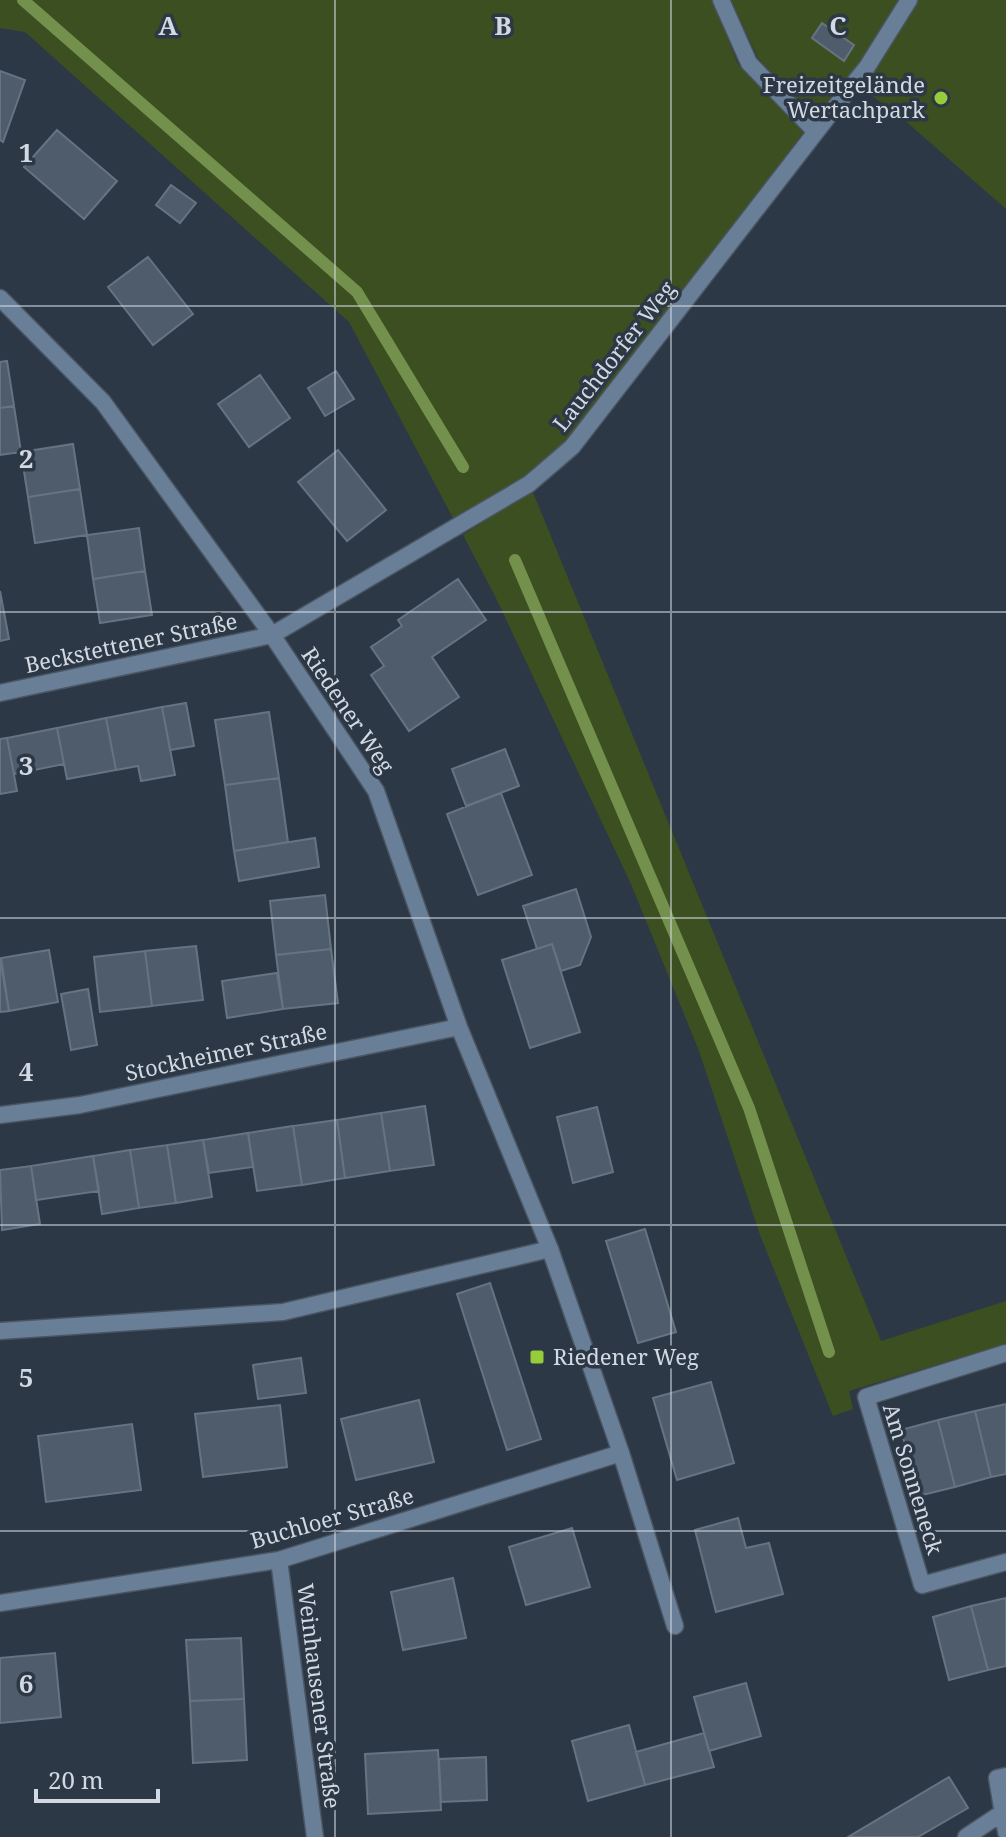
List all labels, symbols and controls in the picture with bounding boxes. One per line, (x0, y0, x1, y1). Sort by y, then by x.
text: A (158, 7, 178, 43)
text: B (494, 7, 512, 43)
text: C (829, 7, 847, 43)
place label: Freizeitgelände Wertachpark (763, 69, 925, 124)
marker: Freizeitgelände Wertachpark (932, 89, 950, 107)
text: 1 (19, 134, 33, 170)
street label: Lauchdorfer Weg (545, 274, 681, 437)
text: 2 (19, 440, 33, 476)
street label: Beckstettener Straße (22, 605, 240, 679)
street label: Riedener Weg (296, 641, 402, 778)
text: 3 (19, 747, 33, 783)
street label: Stockheimer Straße (122, 1015, 329, 1087)
text: 4 (19, 1053, 34, 1089)
place label: Riedener Weg (553, 1341, 699, 1371)
marker: Riedener Weg (528, 1348, 546, 1366)
text: 5 (19, 1359, 33, 1395)
street label: Am Sonneneck (877, 1399, 951, 1558)
street label: Buchloer Straße (247, 1479, 417, 1555)
street label: Weinhausener Straße (291, 1581, 349, 1810)
text: 6 (19, 1665, 33, 1701)
scale bar (36, 1753, 158, 1803)
text: 20 m (48, 1763, 104, 1796)

